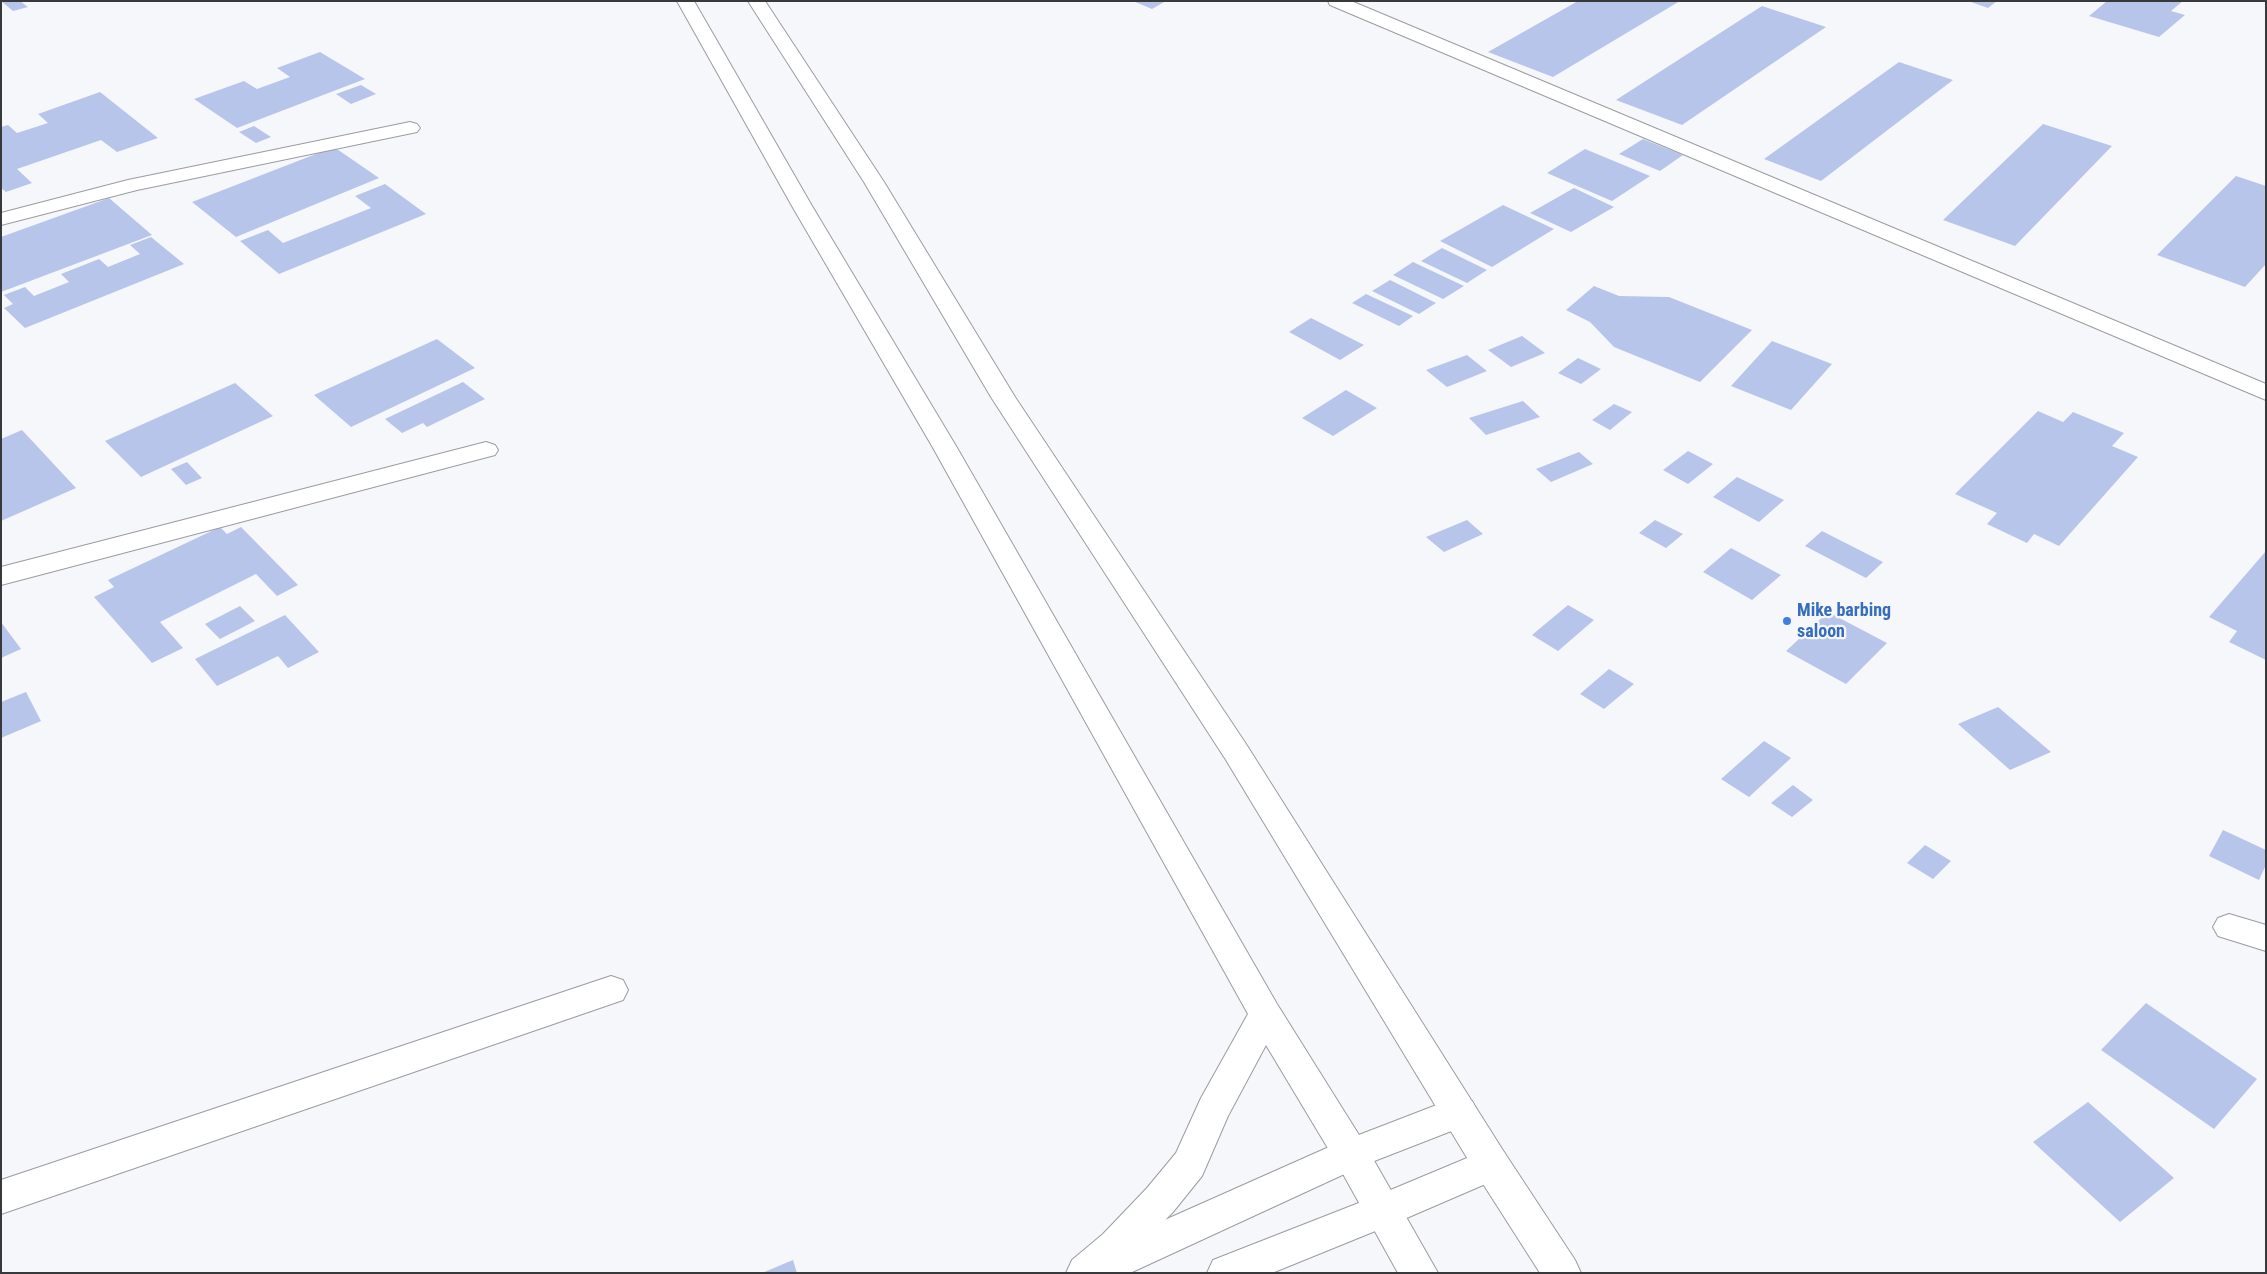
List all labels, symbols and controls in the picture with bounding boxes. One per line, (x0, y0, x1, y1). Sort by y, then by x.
place label: Mike barbing saloon (1797, 600, 1891, 642)
marker: Mike barbing saloon (1781, 615, 1793, 627)

